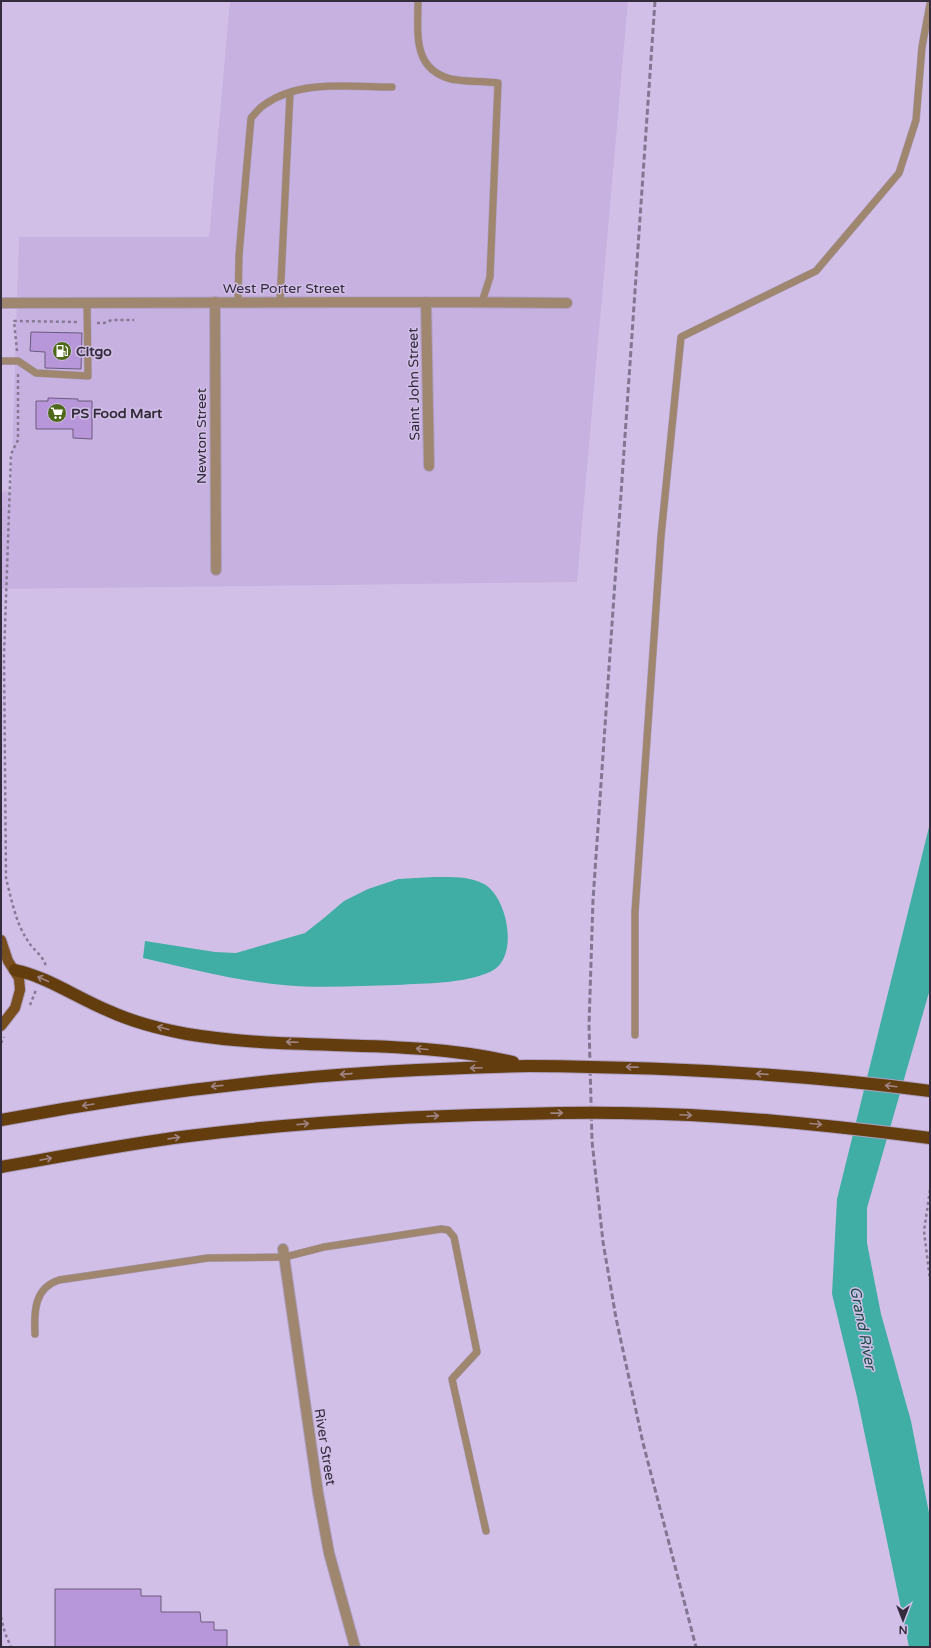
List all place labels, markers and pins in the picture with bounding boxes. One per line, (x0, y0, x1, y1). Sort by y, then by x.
fuel station icon: Citgo (51, 340, 73, 362)
place label: Citgo (76, 343, 112, 360)
supermarket icon: PS Food Mart (46, 402, 68, 424)
place label: PS Food Mart (71, 405, 163, 422)

